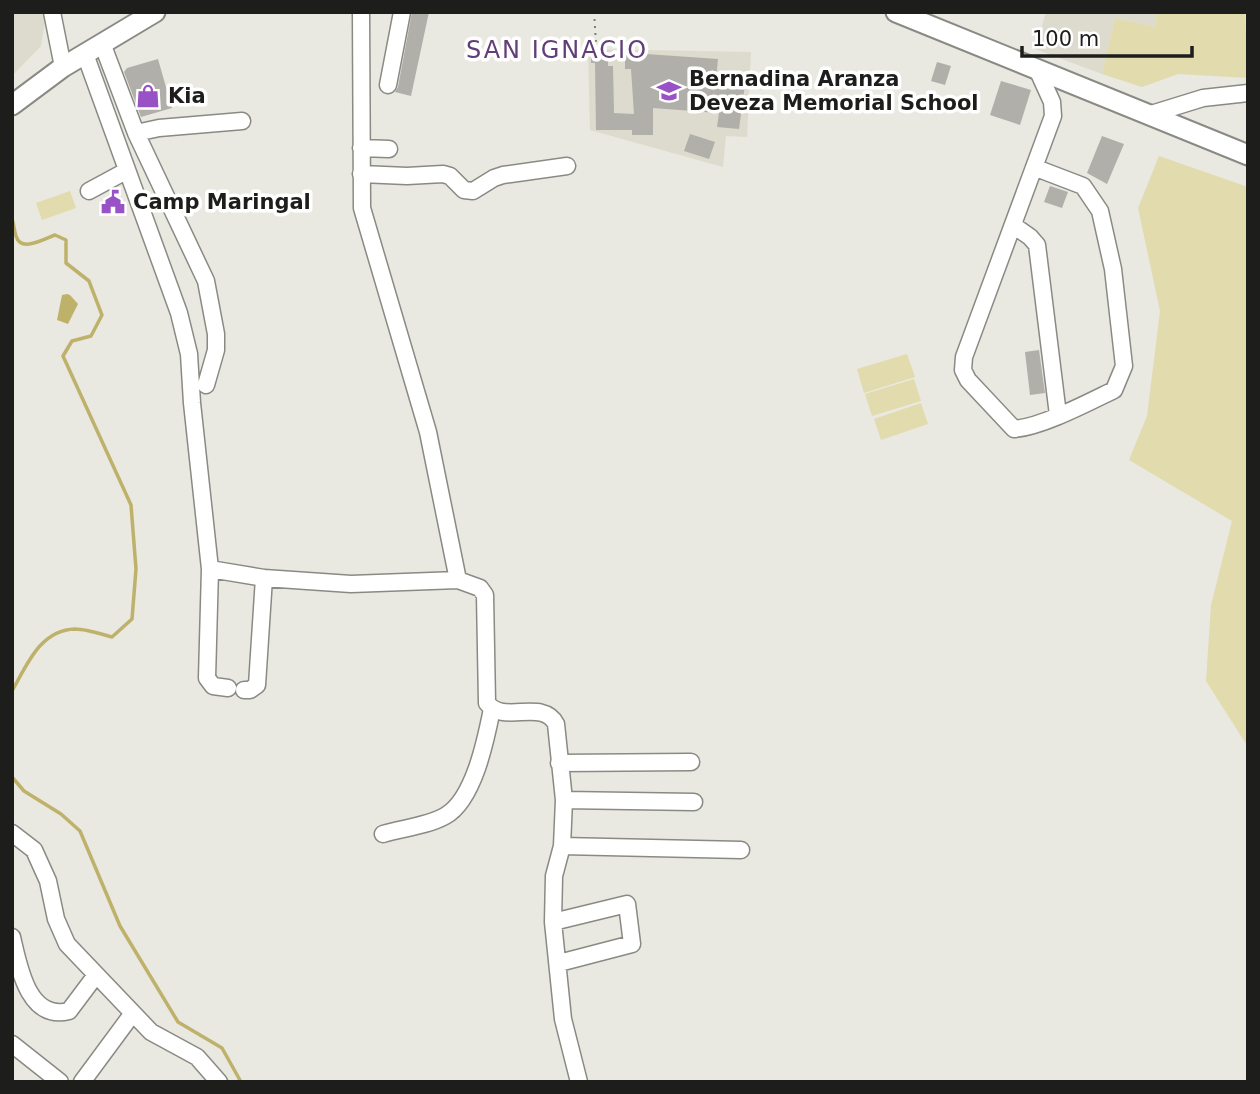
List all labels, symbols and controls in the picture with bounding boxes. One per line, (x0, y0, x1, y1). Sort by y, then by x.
scale bar (1022, 14, 1192, 58)
text: 100 m (1032, 27, 1099, 51)
district label: SAN IGNACIO (466, 36, 648, 64)
place label: Bernadina Aranza Deveza Memorial School (689, 67, 979, 115)
school or university icon: Bernadina Aranza Deveza Memorial School (655, 77, 683, 105)
shop icon: Kia (134, 82, 162, 110)
place label: Kia (168, 84, 206, 108)
public building icon: Camp Maringal (99, 188, 127, 216)
place label: Camp Maringal (133, 190, 311, 214)

